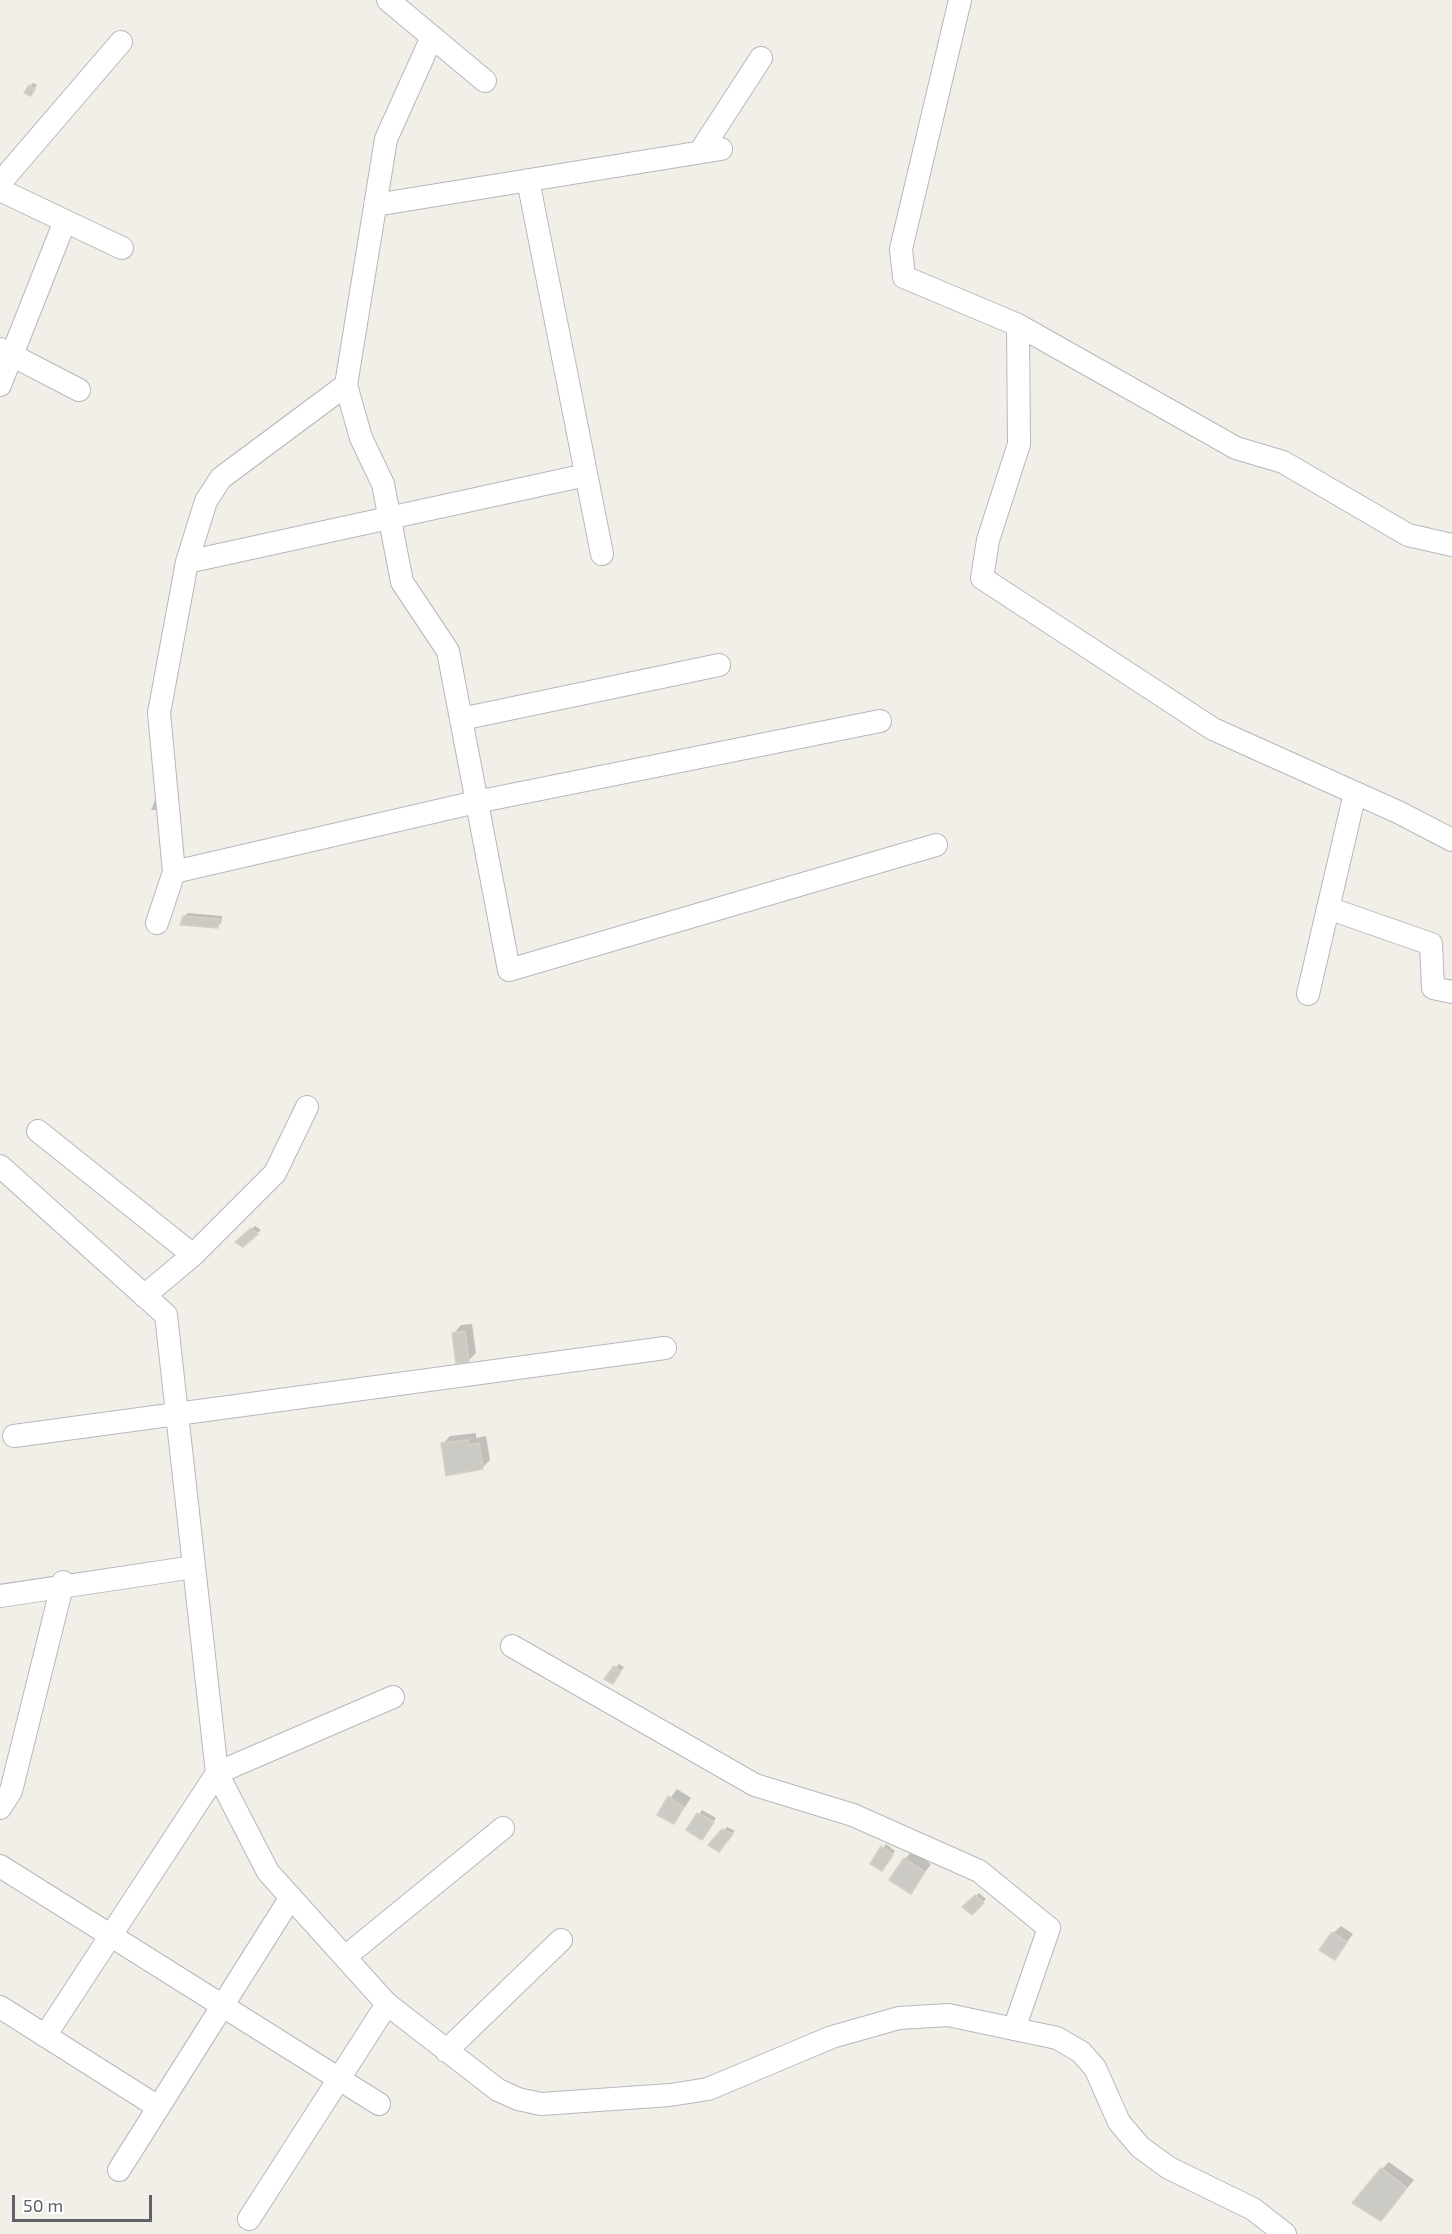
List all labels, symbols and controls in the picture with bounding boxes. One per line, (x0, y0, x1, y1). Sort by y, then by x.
scale bar (15, 2183, 154, 2221)
text: 50 m (23, 2194, 63, 2216)

